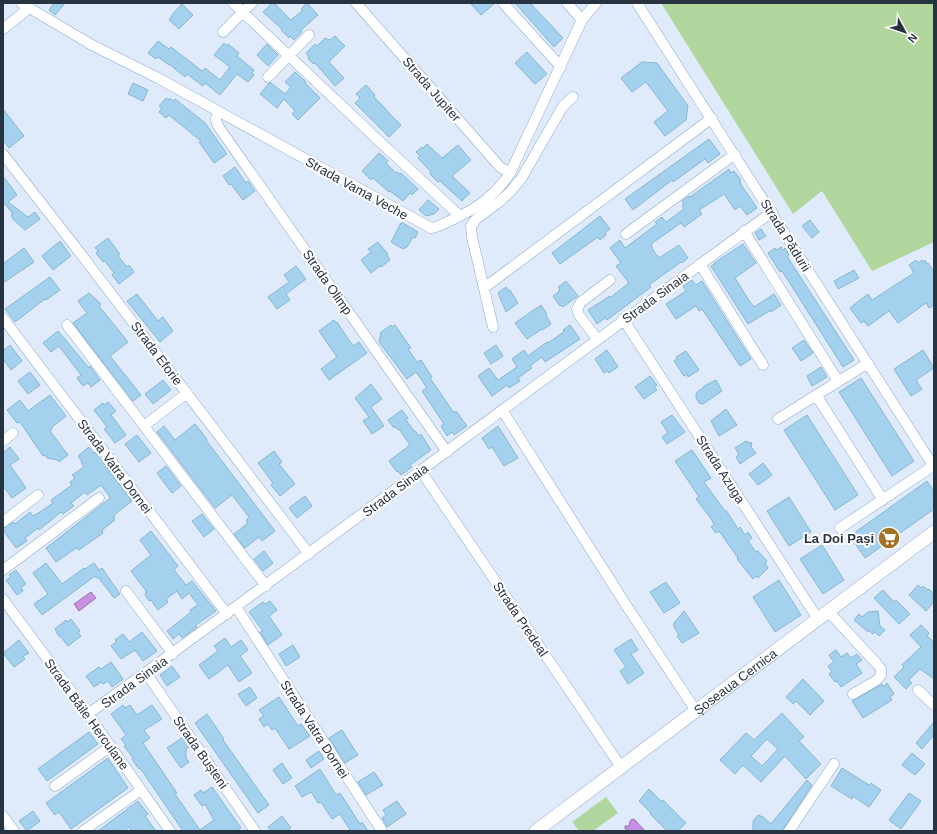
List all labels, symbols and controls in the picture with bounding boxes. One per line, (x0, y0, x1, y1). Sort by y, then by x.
north arrow (885, 12, 925, 52)
text: N (905, 32, 920, 45)
street label: Strada Jupiter (399, 54, 464, 125)
street label: Strada Vama Veche (303, 154, 411, 223)
street label: Strada Pădurii (757, 196, 814, 274)
street label: Strada Olimp (300, 247, 355, 318)
street label: Strada Sinaia (619, 268, 692, 326)
street label: Strada Eforie (128, 318, 185, 388)
street label: Strada Vatra Dornei (74, 416, 155, 516)
street label: Strada Azuga (693, 432, 749, 507)
street label: Strada Sinaia (360, 460, 432, 520)
supermarket icon: La Doi Pași (876, 525, 902, 551)
place label: La Doi Pași (804, 531, 874, 546)
street label: Strada Predeal (490, 579, 551, 660)
street label: Șoseaua Cernica (691, 645, 780, 718)
street label: Strada Sinaia (98, 653, 171, 711)
street label: Strada Băile Herculane (41, 656, 132, 773)
street label: Strada Vatra Dornei (277, 677, 352, 781)
street label: Strada Bușteni (170, 713, 231, 792)

